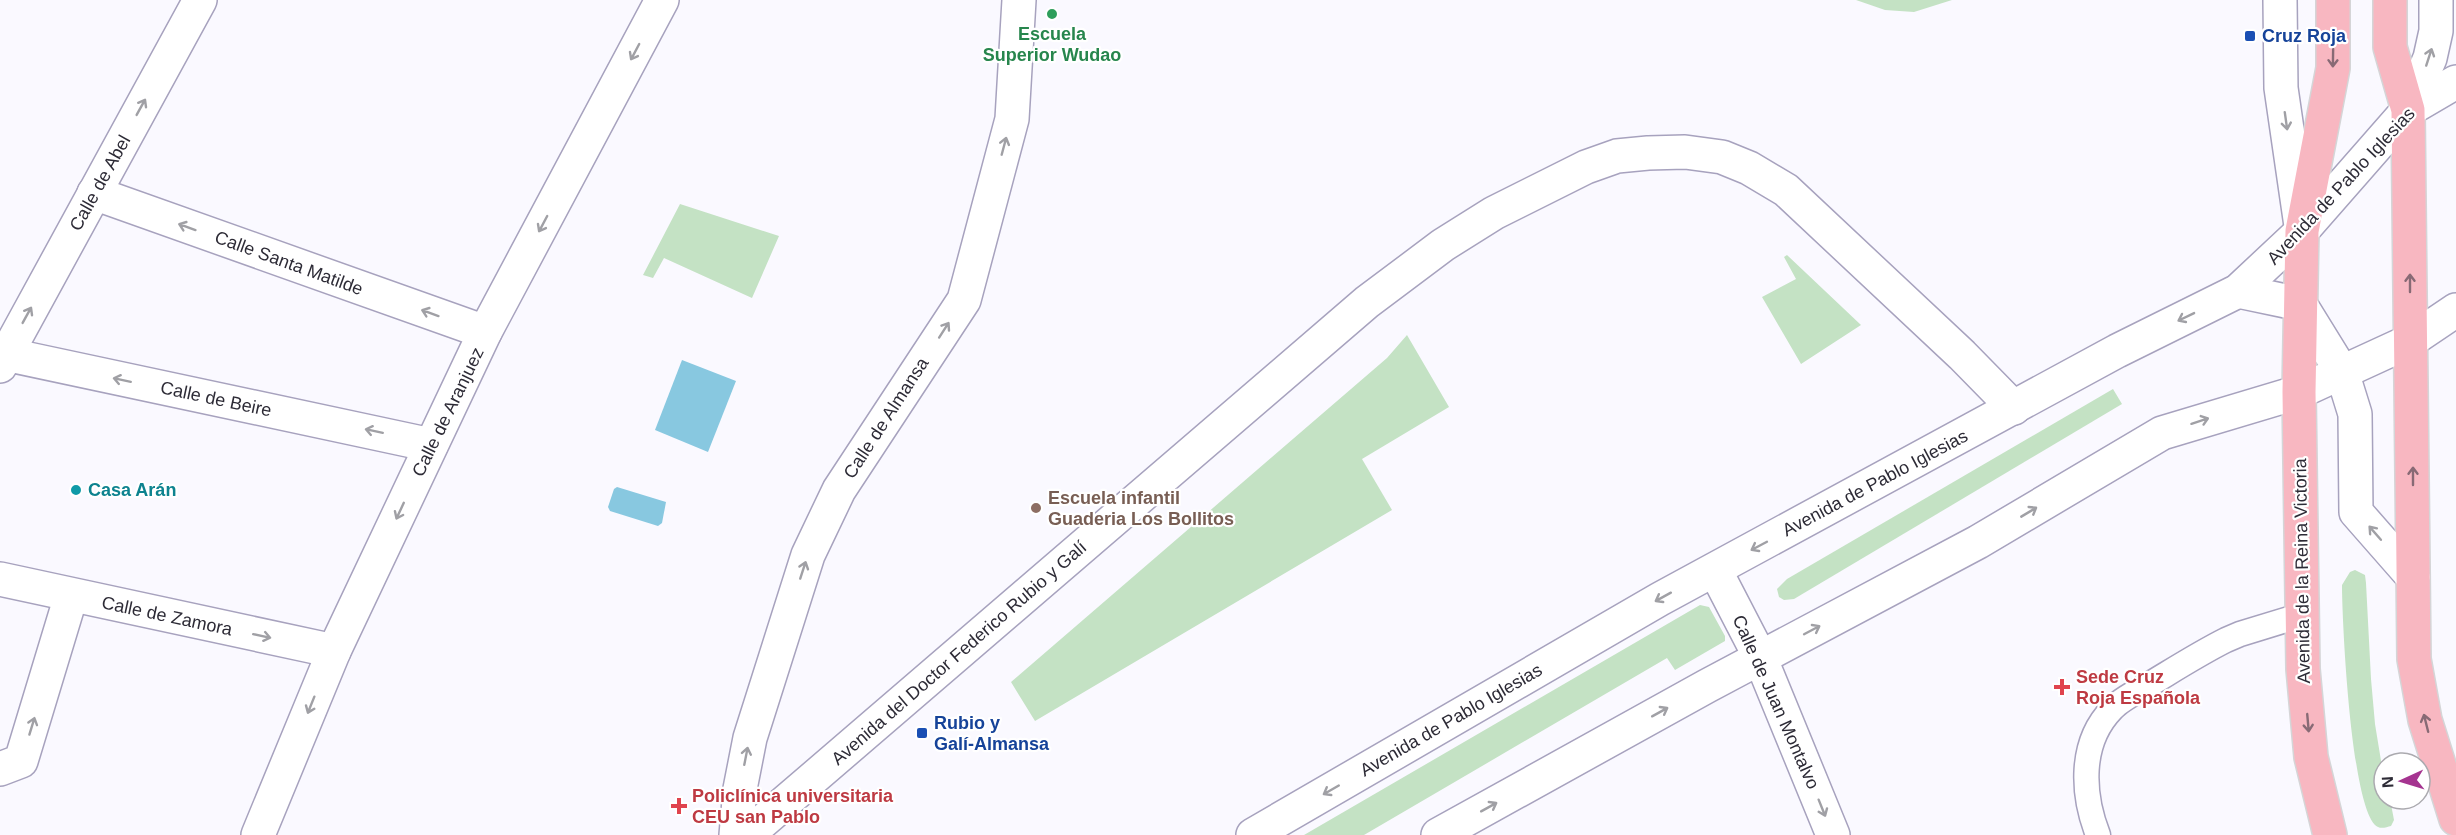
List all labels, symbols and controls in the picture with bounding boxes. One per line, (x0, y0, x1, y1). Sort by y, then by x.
marker: Escuela Superior Wudao (1045, 7, 1059, 21)
place label: Escuela Superior Wudao (983, 24, 1121, 65)
place label: Cruz Roja (2262, 26, 2347, 46)
marker: Cruz Roja (2243, 29, 2257, 43)
one-way arrow (629, 42, 640, 60)
one-way arrow (2327, 48, 2338, 68)
one-way arrow (2424, 48, 2435, 67)
one-way arrow (135, 99, 147, 116)
street label: Avenida de Pablo Iglesias (2263, 104, 2419, 268)
one-way arrow (2280, 111, 2291, 131)
street label: Calle de Abel (66, 132, 134, 234)
one-way arrow (999, 137, 1011, 156)
one-way arrow (537, 215, 549, 232)
one-way arrow (178, 220, 197, 231)
street label: Calle Santa Matilde (212, 227, 366, 299)
one-way arrow (2404, 273, 2416, 293)
one-way arrow (22, 306, 33, 324)
one-way arrow (421, 307, 440, 318)
one-way arrow (2177, 312, 2195, 323)
one-way arrow (939, 322, 951, 339)
street label: Calle de Aranjuez (408, 344, 488, 480)
street label: Calle de Almansa (839, 353, 933, 482)
one-way arrow (112, 373, 131, 385)
street label: Calle de Beire (159, 377, 273, 421)
one-way arrow (2190, 414, 2209, 425)
one-way arrow (365, 425, 385, 436)
street label: Avenida de Pablo Iglesias (1779, 426, 1971, 540)
street label: Avenida de la Reina Victoria (2290, 457, 2314, 684)
one-way arrow (2407, 467, 2419, 487)
place label: Casa Arán (88, 480, 176, 500)
marker: Casa Arán (69, 483, 83, 497)
place label: Escuela infantil Guaderia Los Bollitos (1048, 488, 1234, 529)
marker: Escuela infantil Guaderia Los Bollitos (1029, 501, 1043, 515)
one-way arrow (393, 502, 405, 520)
one-way arrow (2020, 506, 2037, 518)
one-way arrow (2368, 526, 2382, 541)
street label: Avenida del Doctor Federico Rubio y Galí (828, 537, 1090, 769)
one-way arrow (1751, 541, 1769, 552)
one-way arrow (798, 561, 809, 580)
one-way arrow (1655, 591, 1672, 603)
street label: Calle de Zamora (100, 592, 235, 640)
street label: Calle de Juan Montalvo (1729, 612, 1823, 792)
one-way arrow (1802, 624, 1820, 635)
one-way arrow (252, 631, 271, 643)
street label: Avenida de Pablo Iglesias (1356, 660, 1546, 780)
place label: Sede Cruz Roja Española (2076, 667, 2201, 708)
marker: Sede Cruz Roja Española (2053, 678, 2071, 696)
one-way arrow (305, 696, 316, 714)
one-way arrow (1651, 706, 1668, 718)
one-way arrow (2303, 712, 2314, 732)
place label: Rubio y Galí-Almansa (934, 713, 1050, 754)
one-way arrow (2420, 713, 2432, 732)
one-way arrow (27, 717, 38, 736)
marker: Rubio y Galí-Almansa (915, 726, 929, 740)
one-way arrow (741, 747, 752, 767)
north arrow (2372, 751, 2432, 811)
text: N (2379, 776, 2396, 788)
one-way arrow (1323, 784, 1340, 796)
place label: Policlínica universitaria CEU san Pablo (692, 786, 894, 827)
marker: Policlínica universitaria CEU san Pablo (670, 797, 688, 815)
one-way arrow (1817, 799, 1828, 817)
one-way arrow (1480, 800, 1497, 812)

